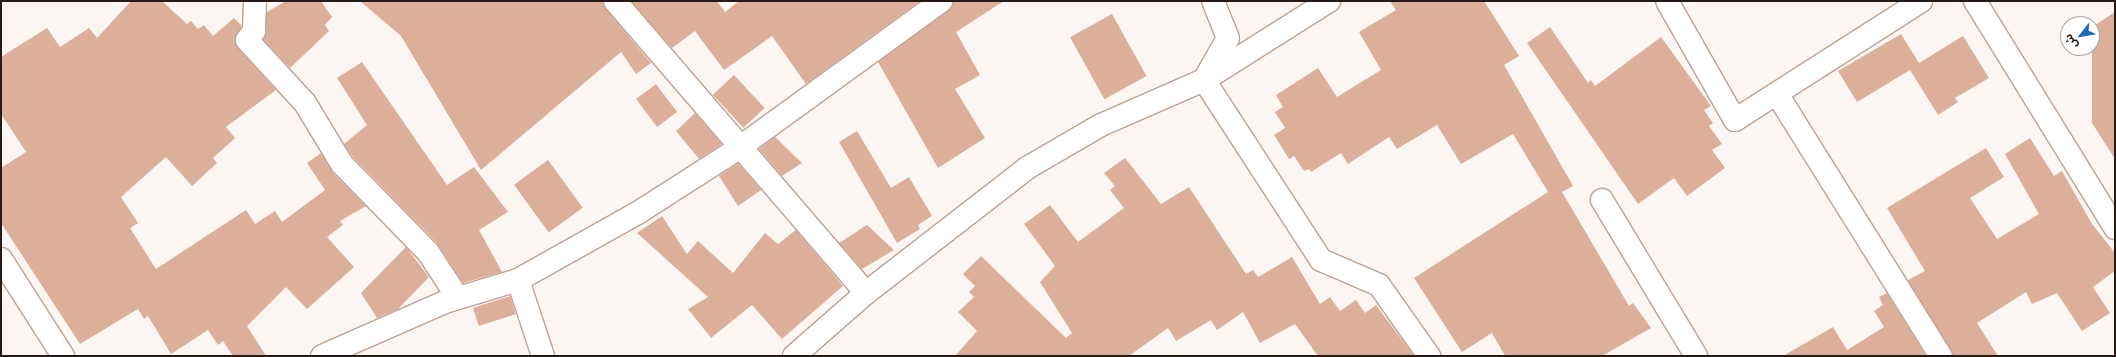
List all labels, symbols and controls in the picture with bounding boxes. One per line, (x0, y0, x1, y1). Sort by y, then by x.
north arrow (2060, 16, 2100, 56)
text: ش (2062, 32, 2080, 51)

